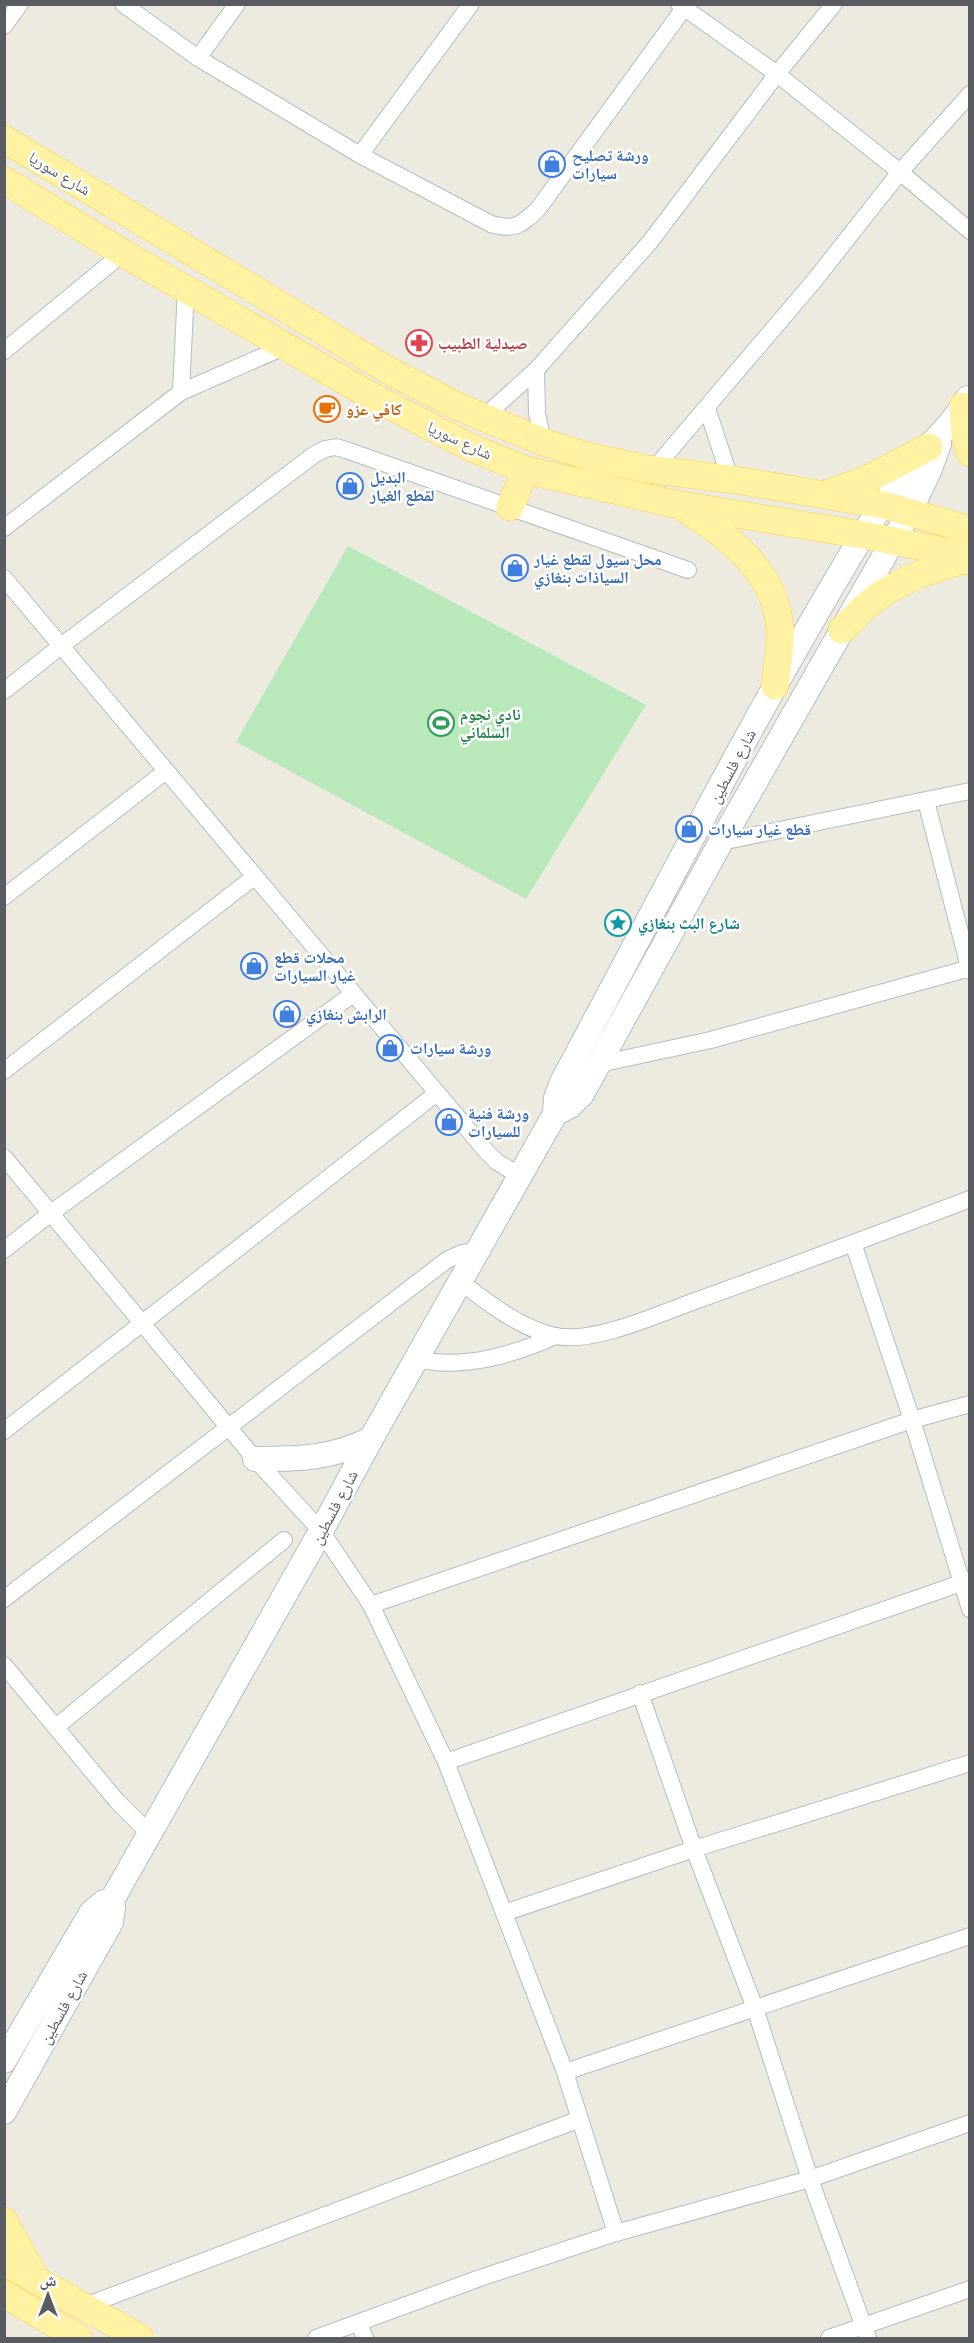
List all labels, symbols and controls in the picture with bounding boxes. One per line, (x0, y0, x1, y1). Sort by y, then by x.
place label: ورشة تصليح سيارات (572, 145, 649, 183)
street label: شارع سوريا (25, 147, 95, 200)
shop icon: ورشة تصليح سيارات (537, 149, 567, 179)
pharmacy icon: صيدلية الطبيب (404, 328, 434, 358)
place label: صيدلية الطبيب (438, 333, 528, 353)
cafe icon: كافي عزو (312, 394, 342, 424)
place label: كافي عزو (346, 399, 402, 422)
street label: شارع سوريا (424, 416, 495, 464)
place label: البديل لقطع الغيار (369, 467, 434, 506)
shop icon: البديل لقطع الغيار (335, 471, 365, 501)
place label: محل سيول لقطع غيار السياذات بنغازي (533, 549, 662, 590)
shop icon: محل سيول لقطع غيار السياذات بنغازي (500, 553, 530, 583)
place label: نادي نجوم السلماني (460, 704, 521, 745)
sports icon: نادي نجوم السلماني (426, 708, 456, 738)
street label: شارع فلسطين (704, 725, 761, 807)
shop icon: قطع غيار سيارات (674, 814, 704, 844)
place label: قطع غيار سيارات (708, 819, 811, 840)
place icon: شارع البث بنغازي (603, 908, 633, 938)
place label: شارع البث بنغازي (638, 913, 740, 936)
place label: محلات قطع غيار السيارات (274, 947, 355, 985)
shop icon: محلات قطع غيار السيارات (239, 951, 269, 981)
shop icon: الرابش بنغازي (272, 999, 302, 1029)
place label: الرابش بنغازي (306, 1004, 387, 1027)
shop icon: ورشة سيارات (375, 1033, 405, 1063)
place label: ورشة سيارات (410, 1038, 492, 1058)
place label: ورشة فنية للسيارات (468, 1103, 529, 1141)
shop icon: ورشة فنية للسيارات (434, 1107, 464, 1137)
street label: شارع فلسطين (306, 1466, 363, 1548)
street label: شارع فلسطين (35, 1967, 92, 2048)
north arrow (18, 2265, 78, 2325)
text: ش (40, 2270, 57, 2290)

